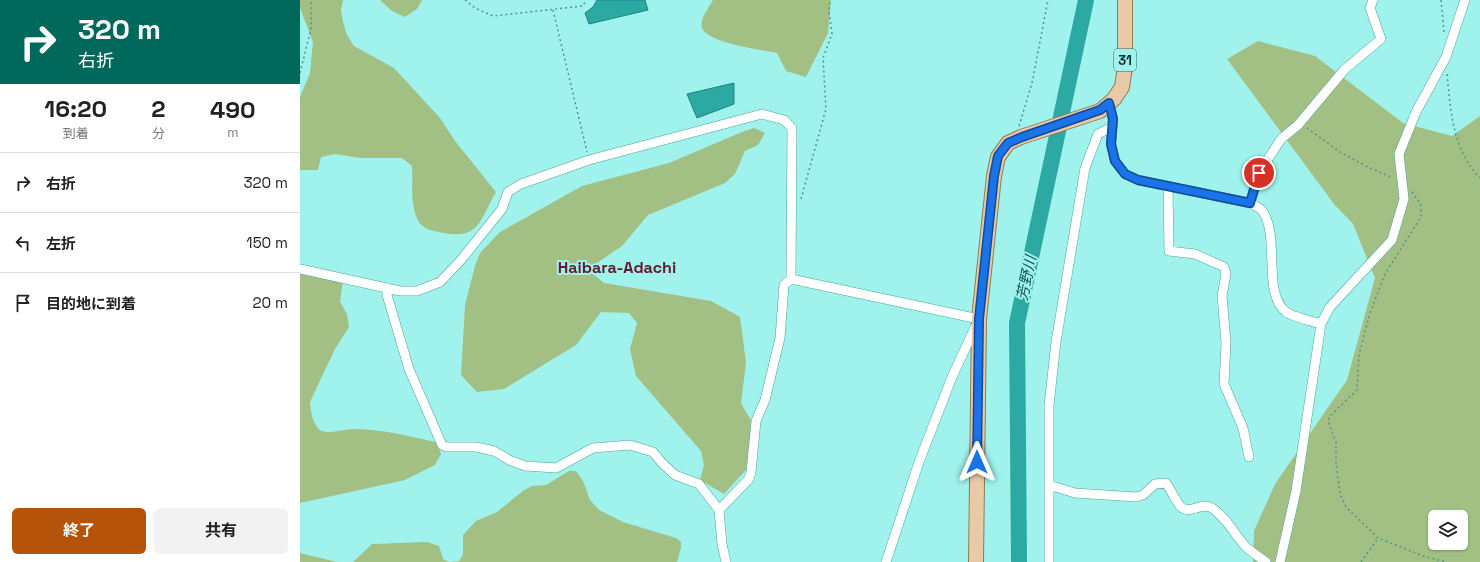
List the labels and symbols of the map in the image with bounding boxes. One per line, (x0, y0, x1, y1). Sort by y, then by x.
road number: 31 (1114, 49, 1136, 71)
pin (1242, 156, 1276, 190)
water label: 芳野川 (1012, 252, 1040, 302)
district label: Haibara-Adachi (558, 257, 676, 278)
position arrow (956, 441, 998, 483)

